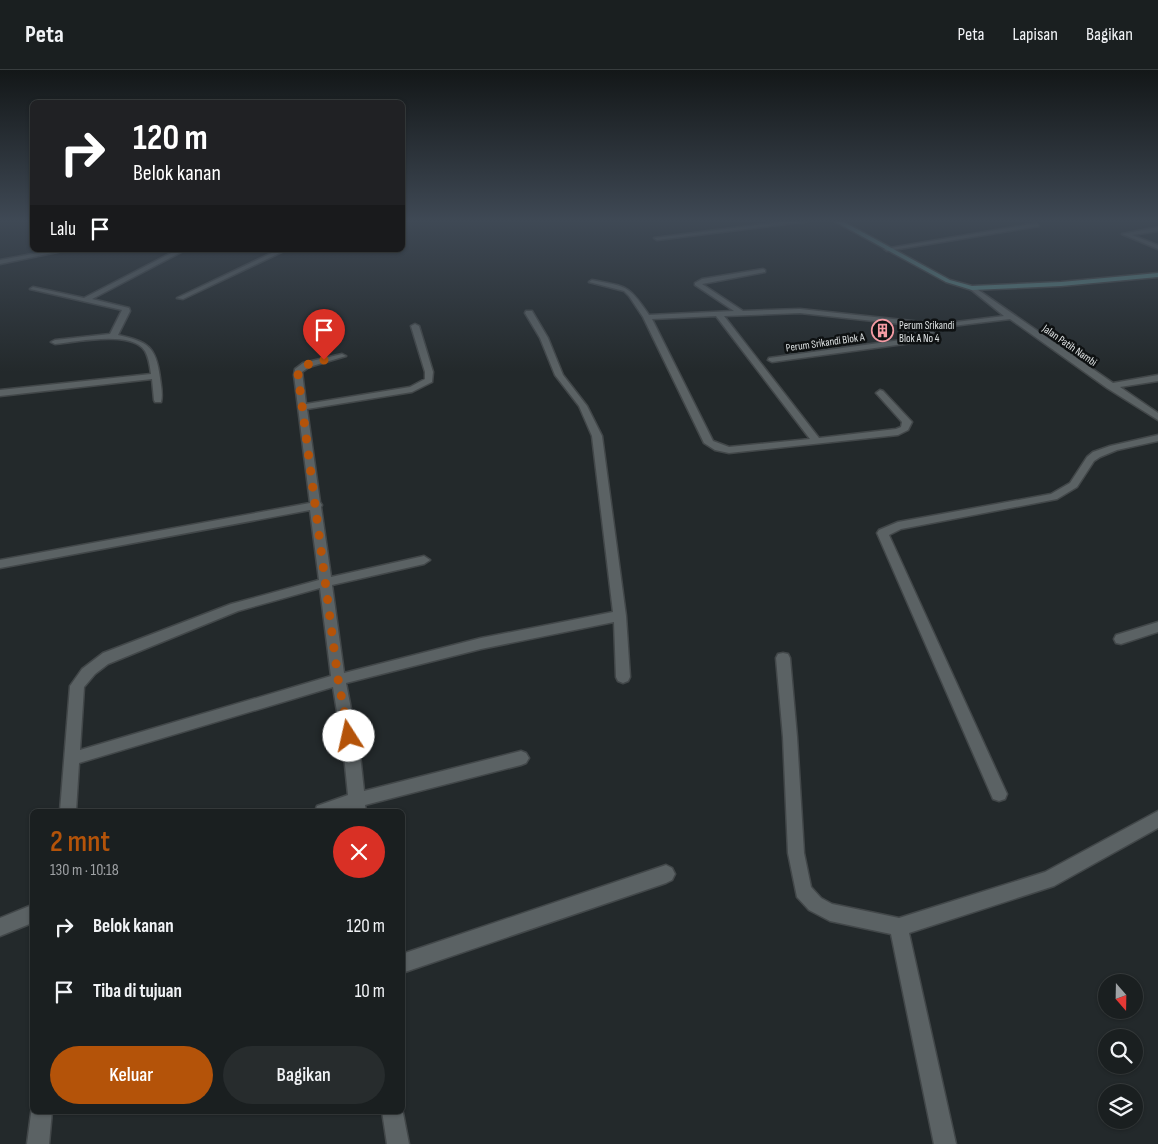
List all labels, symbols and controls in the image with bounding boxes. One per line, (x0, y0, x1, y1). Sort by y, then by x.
text: Peta (25, 20, 64, 49)
text: Peta (957, 24, 985, 45)
text: Lapisan (1013, 24, 1058, 45)
text: Bagikan (1086, 24, 1133, 45)
text: 120 m (133, 117, 208, 160)
icon: right (50, 120, 115, 185)
text: Belok kanan (133, 160, 221, 187)
icon: arrive (86, 215, 114, 243)
text: Lalu (50, 218, 76, 241)
pin (303, 309, 345, 360)
icon: arrive (310, 316, 338, 344)
building icon: Perum Srikandi Blok A No 4 (871, 319, 895, 343)
place label: Perum Srikandi Blok A No 4 (899, 319, 954, 345)
street label: Jalan Patih Nambi (1039, 321, 1099, 369)
street label: Perum Srikandi Blok A (785, 331, 865, 354)
position arrow (322, 709, 374, 761)
text: 2 mnt (50, 824, 110, 860)
button: close (333, 826, 385, 878)
text: 130 m · 10:18 (50, 861, 119, 880)
icon: right (50, 913, 78, 941)
text: Belok kanan (93, 915, 174, 938)
text: 120 m (347, 915, 385, 938)
north arrow (1098, 974, 1142, 1019)
map controls (1098, 974, 1143, 1129)
icon: arrive (50, 978, 78, 1006)
text: Tiba di tujuan (93, 980, 182, 1003)
text: 10 m (355, 980, 385, 1003)
button: search (1098, 1029, 1143, 1074)
button: Keluar (50, 1046, 213, 1104)
button: Bagikan (223, 1046, 385, 1104)
button: layers (1098, 1084, 1143, 1129)

